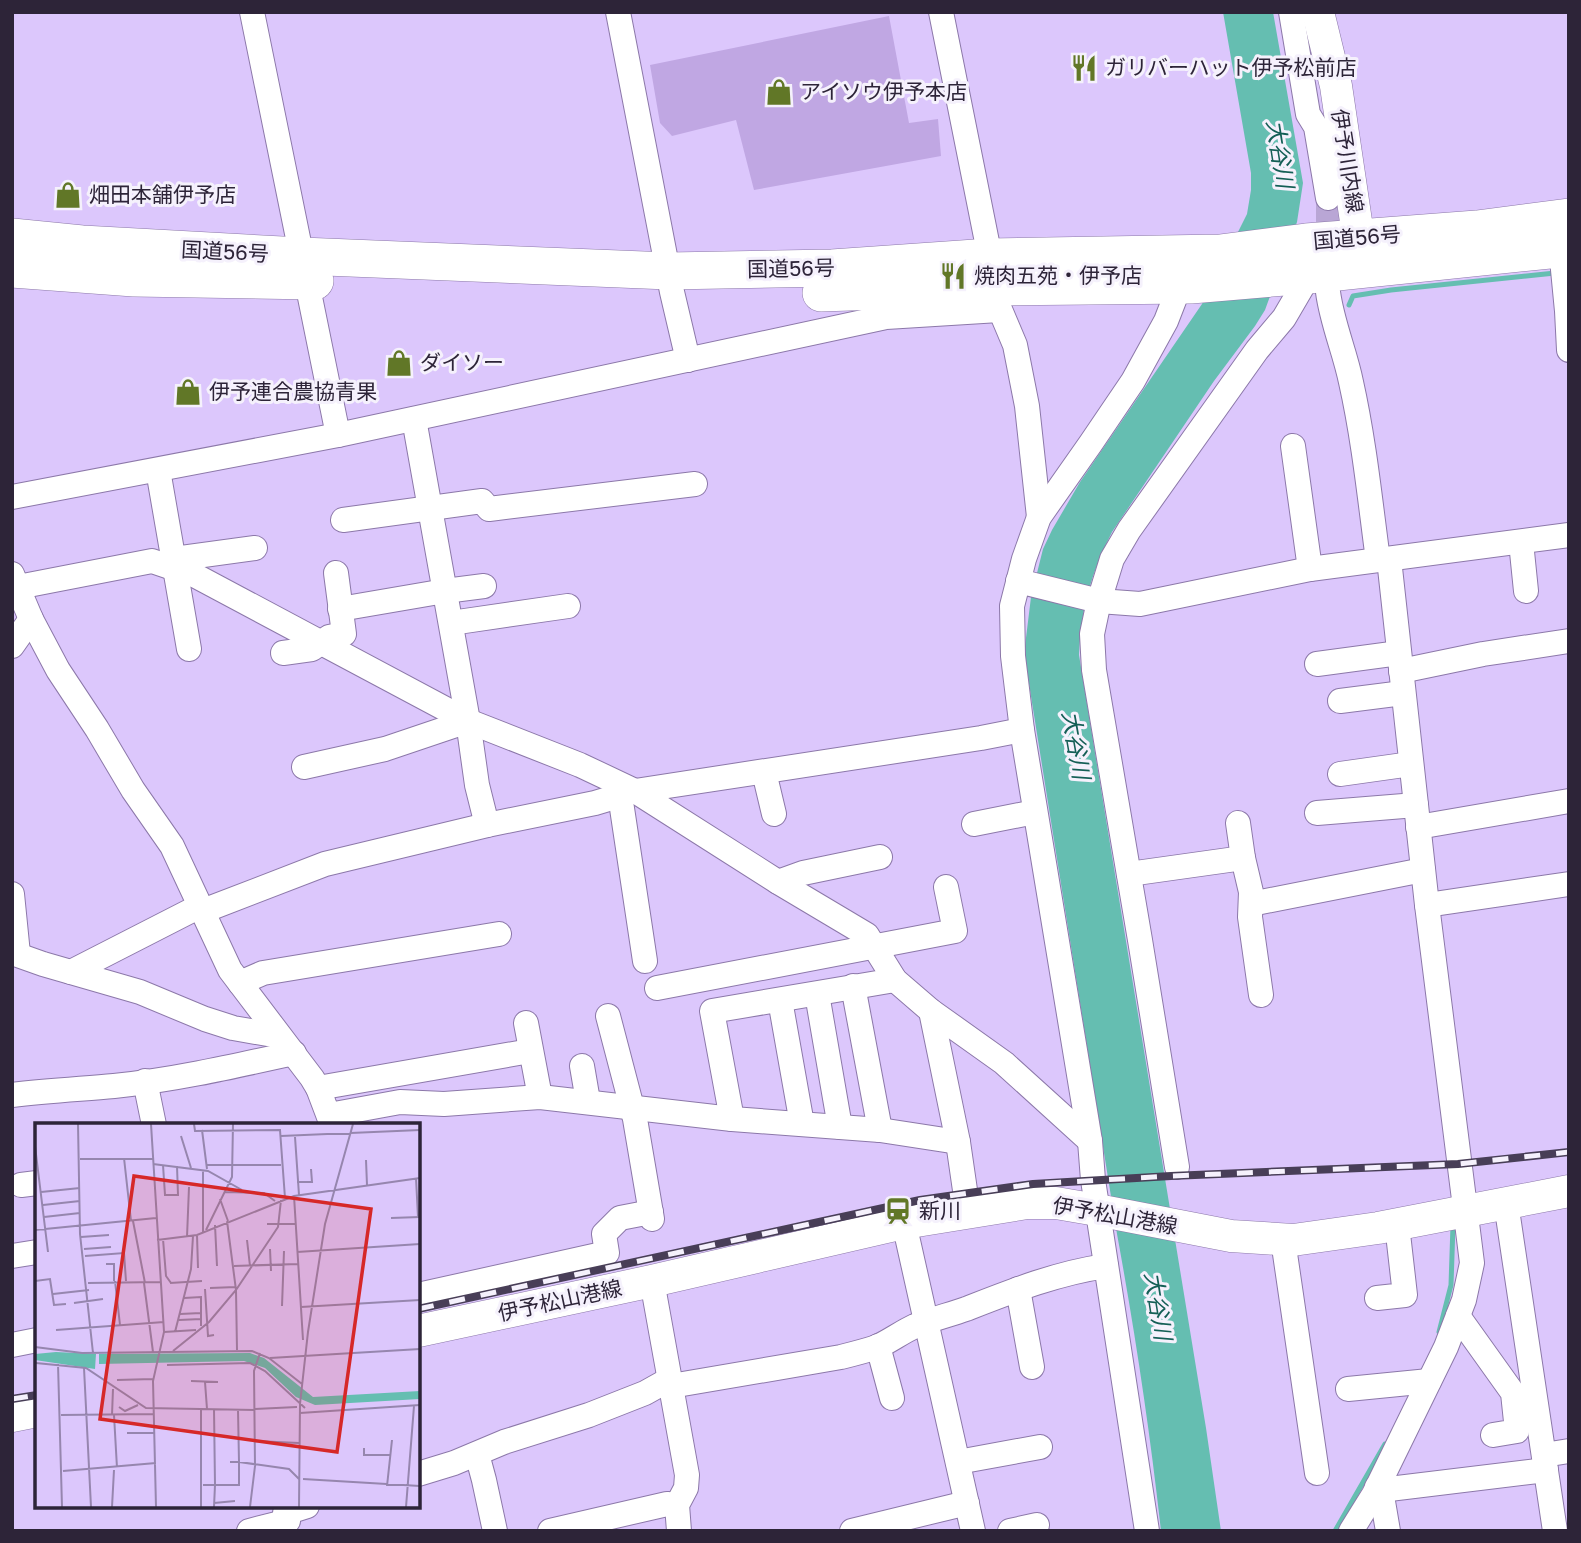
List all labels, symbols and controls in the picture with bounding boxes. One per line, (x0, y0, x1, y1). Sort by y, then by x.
restaurant icon: ガリバーハット伊予松前店 (1069, 53, 1099, 83)
place label: ガリバーハット伊予松前店 (1105, 54, 1357, 80)
shop icon: アイソウ伊予本店 (764, 77, 794, 107)
place label: アイソウ伊予本店 (800, 78, 967, 104)
street label: 伊予川内線 (1327, 107, 1369, 215)
water label: 大谷川 (1262, 118, 1301, 193)
shop icon: 畑田本舗伊予店 (53, 180, 83, 210)
place label: 畑田本舗伊予店 (89, 181, 236, 207)
street label: 国道56号 (1312, 220, 1402, 254)
street label: 国道56号 (180, 236, 270, 266)
street label: 国道56号 (747, 254, 835, 282)
restaurant icon: 焼肉五苑・伊予店 (938, 261, 968, 291)
place label: 焼肉五苑・伊予店 (974, 262, 1142, 288)
shop icon: ダイソー (384, 348, 414, 378)
place label: ダイソー (420, 349, 504, 375)
shop icon: 伊予連合農協青果 (173, 377, 203, 407)
place label: 伊予連合農協青果 (209, 378, 377, 404)
water label: 大谷川 (1057, 708, 1097, 784)
inset map (35, 1123, 420, 1508)
street label: 伊予松山港線 (1051, 1191, 1179, 1239)
station icon: 新川 (883, 1196, 913, 1226)
place label: 新川 (919, 1197, 961, 1223)
water label: 大谷川 (1140, 1270, 1179, 1345)
street label: 伊予松山港線 (495, 1274, 624, 1326)

